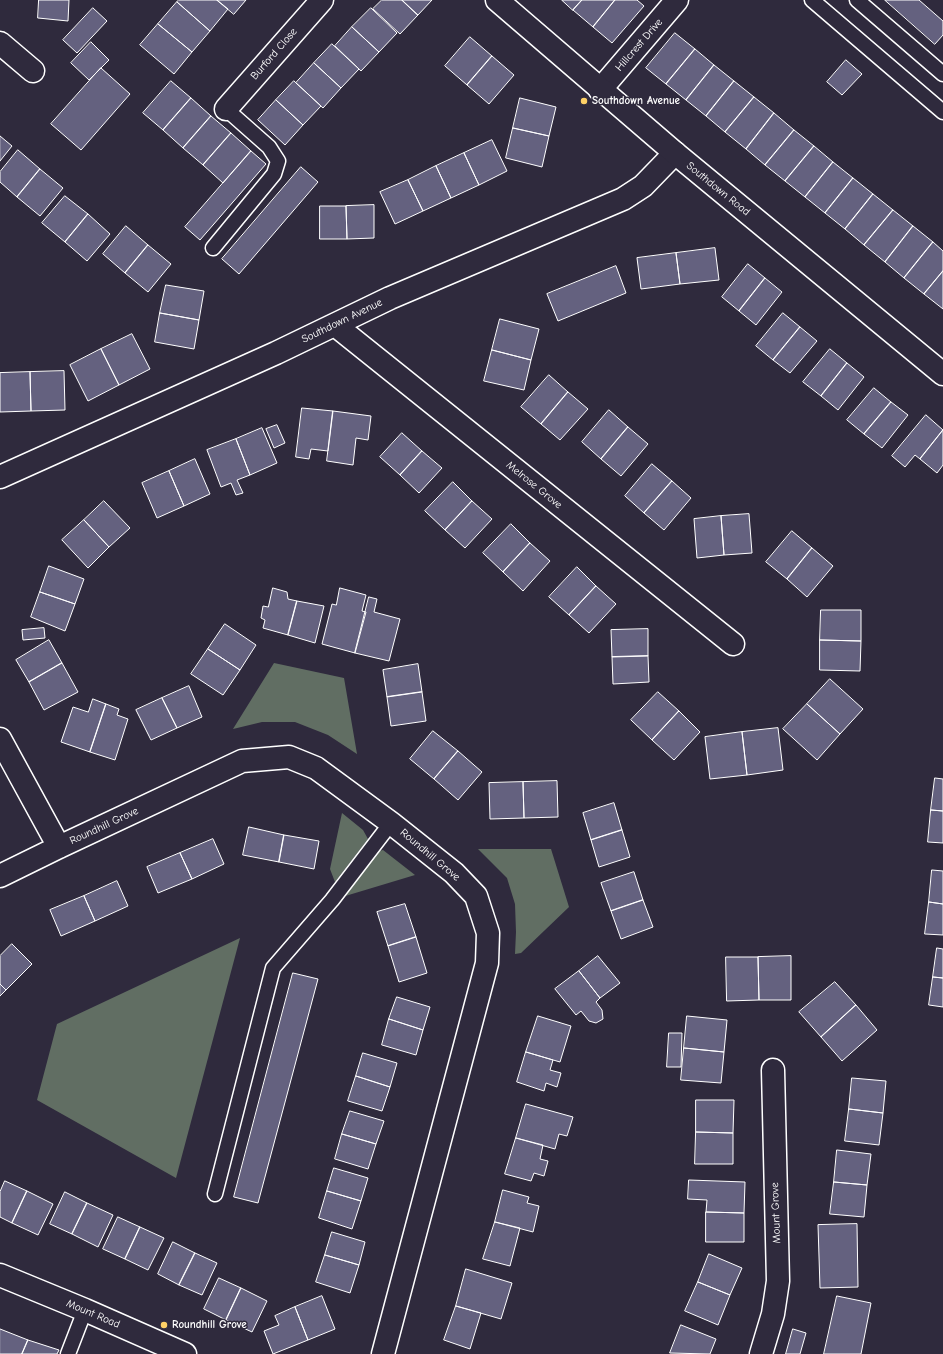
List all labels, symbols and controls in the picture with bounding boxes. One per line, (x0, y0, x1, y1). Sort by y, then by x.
street label: Hillcrest Drive (613, 16, 665, 74)
street label: Burford Close (248, 26, 300, 82)
place label: Southdown Avenue (592, 94, 680, 108)
marker: Southdown Avenue (579, 96, 589, 106)
street label: Southdown Road (683, 159, 753, 219)
street label: Southdown Avenue (300, 296, 384, 346)
street label: Melrose Grove (503, 458, 565, 512)
street label: Roundhill Grove (68, 804, 140, 848)
street label: Roundhill Grove (397, 826, 463, 884)
street label: Mount Grove (768, 1182, 784, 1244)
street label: Mount Road (64, 1297, 122, 1331)
place label: Roundhill Grove (172, 1318, 247, 1332)
marker: Roundhill Grove (159, 1320, 169, 1330)

